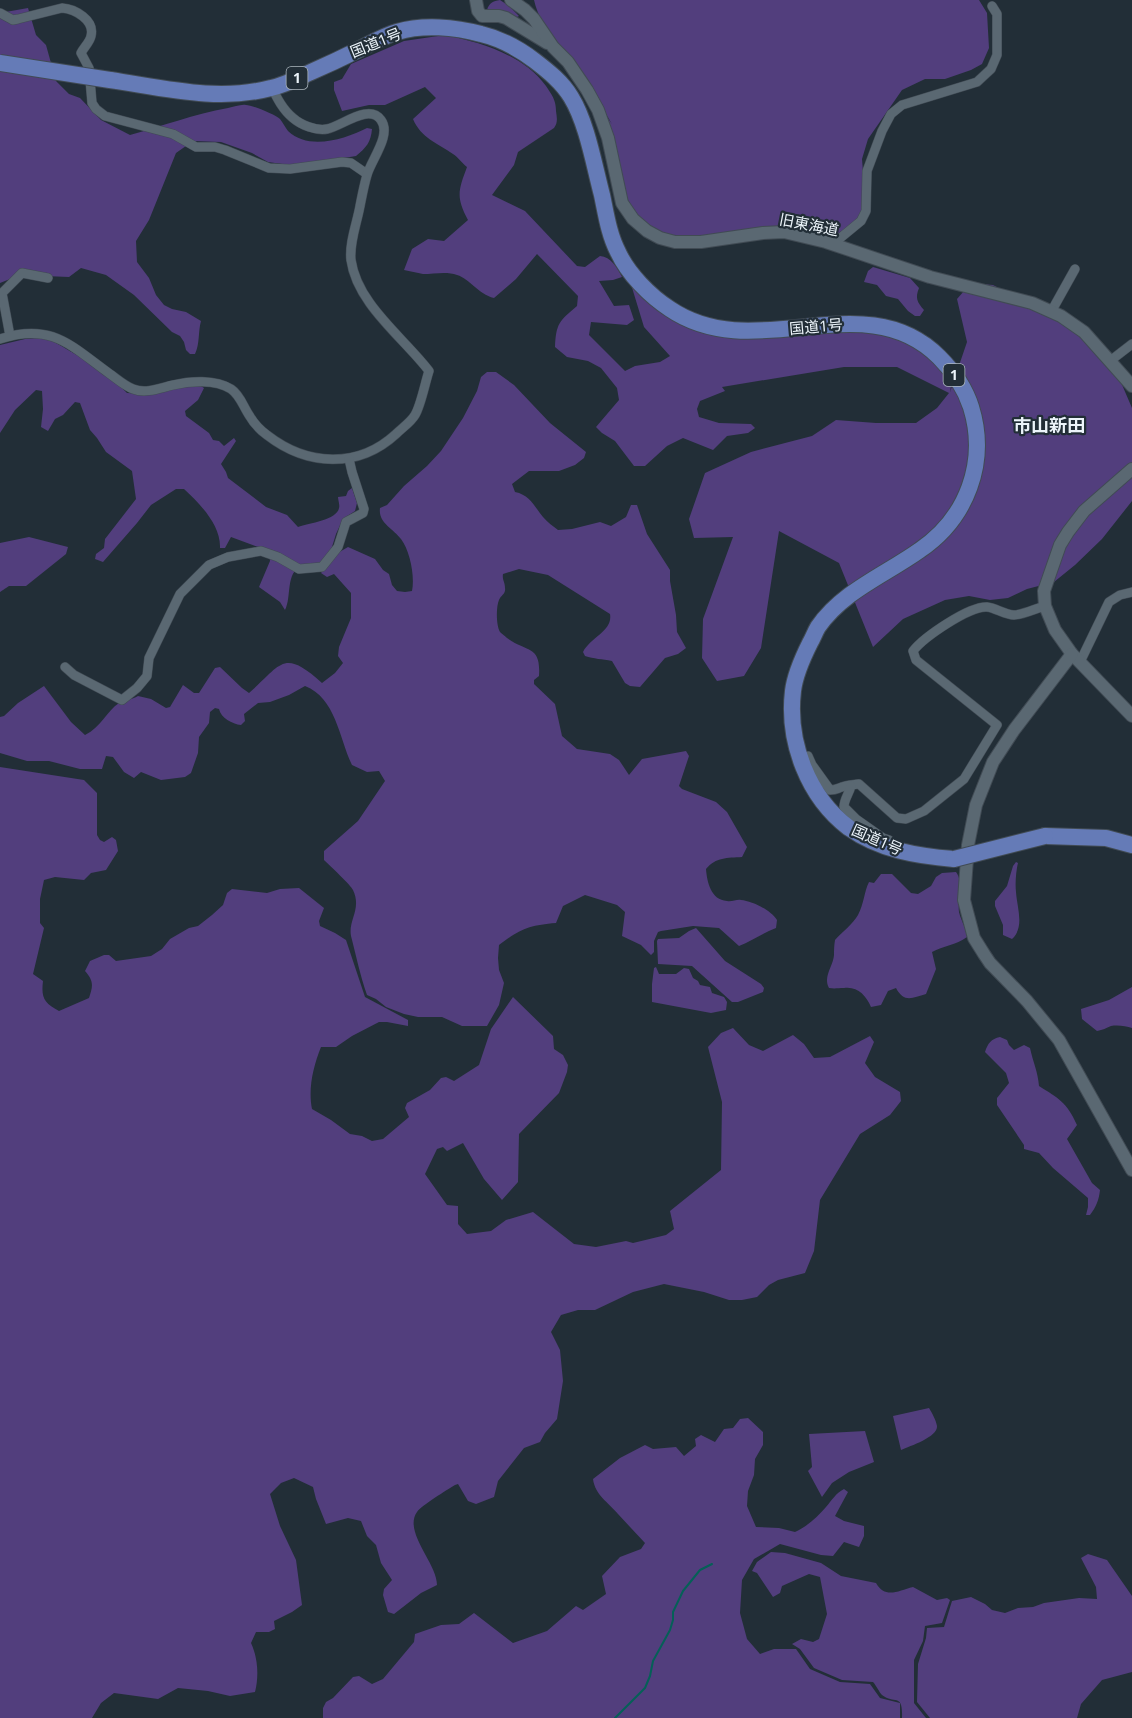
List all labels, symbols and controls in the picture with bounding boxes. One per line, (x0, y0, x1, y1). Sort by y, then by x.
street label: 国道1号 (347, 23, 404, 61)
road number: 1 (286, 67, 308, 89)
street label: 旧東海道 (778, 208, 841, 240)
street label: 国道1号 (788, 314, 843, 338)
road number: 1 (944, 364, 964, 386)
district label: 市山新田 (1013, 413, 1085, 437)
street label: 国道1号 (849, 819, 906, 859)

